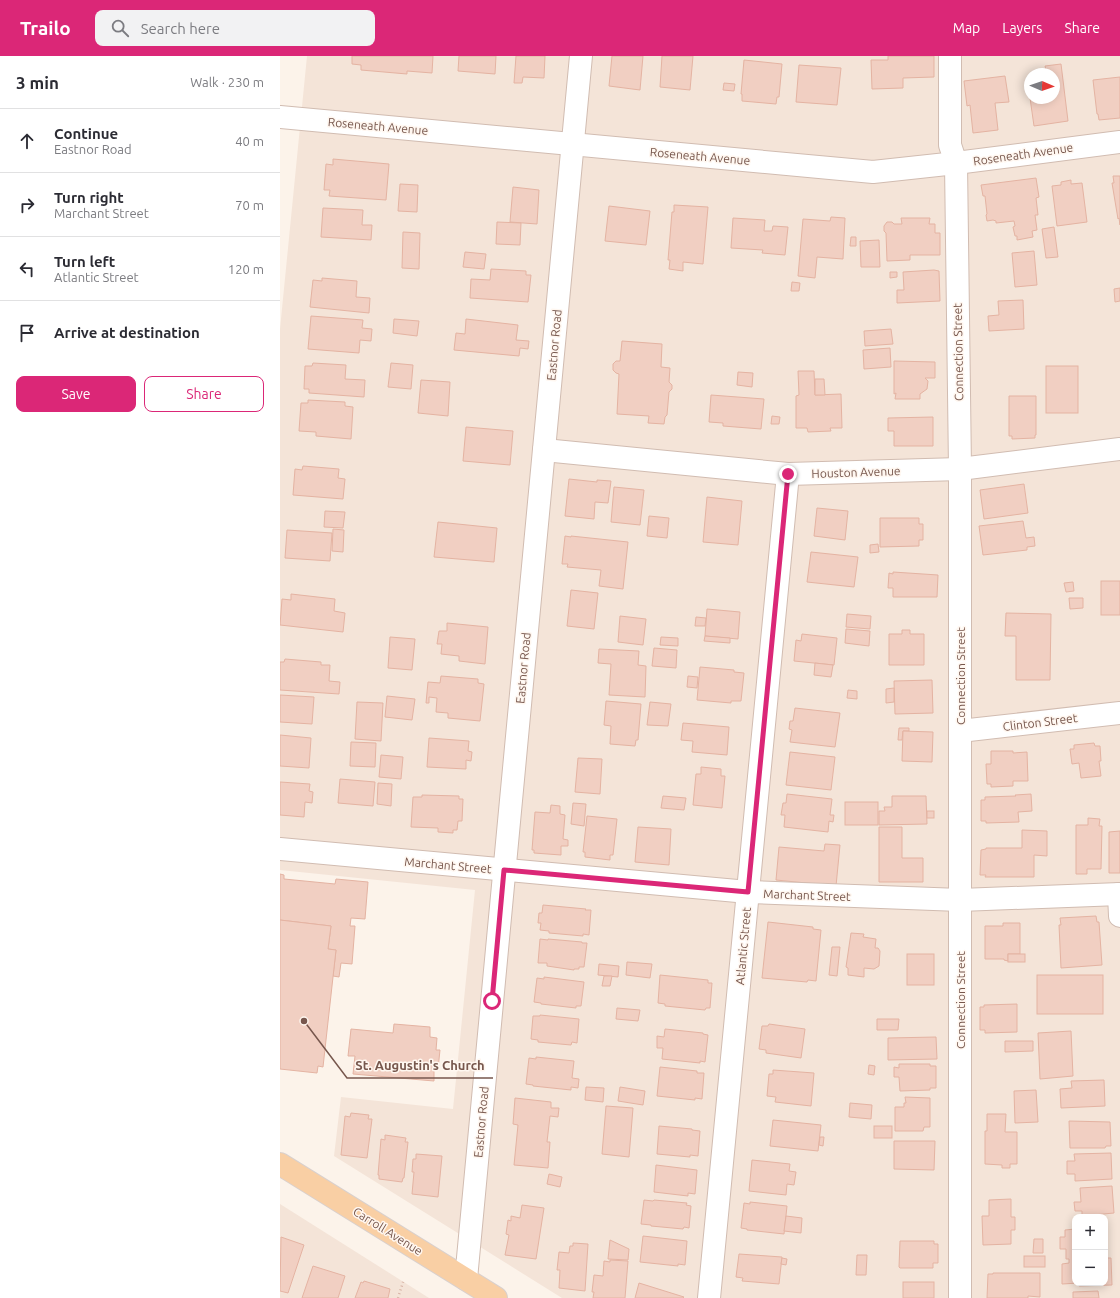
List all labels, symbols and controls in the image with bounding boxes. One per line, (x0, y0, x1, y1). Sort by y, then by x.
search box (95, 10, 375, 46)
text: Trailo (20, 17, 71, 39)
icon: search (109, 17, 131, 39)
text: Search here (141, 20, 220, 37)
text: Map (953, 20, 980, 36)
text: Layers (1002, 20, 1042, 36)
text: Share (1064, 20, 1100, 36)
north arrow (1024, 68, 1060, 104)
text: 3 min (16, 73, 59, 92)
text: Walk · 230 m (190, 75, 264, 89)
street label: Roseneath Avenue (327, 115, 429, 137)
text: Continue (54, 125, 118, 142)
icon: ahead (16, 130, 38, 152)
text: 40 m (235, 134, 264, 148)
street label: Roseneath Avenue (972, 141, 1074, 167)
text: Eastnor Road (54, 142, 132, 156)
street label: Roseneath Avenue (649, 145, 751, 167)
text: Turn right (54, 189, 124, 206)
icon: right (16, 194, 38, 216)
text: 70 m (235, 198, 264, 212)
text: Marchant Street (54, 206, 149, 220)
text: Turn left (54, 253, 115, 270)
icon: left (16, 258, 38, 280)
text: 120 m (228, 262, 264, 276)
text: Atlantic Street (54, 270, 139, 284)
street label: Connection Street (951, 303, 965, 401)
street label: Eastnor Road (544, 309, 564, 381)
icon: arrive (16, 322, 38, 344)
text: Arrive at destination (54, 324, 200, 341)
button: Save (16, 376, 136, 412)
button: Share (144, 376, 264, 412)
street label: Houston Avenue (811, 464, 901, 480)
route end (779, 465, 797, 483)
street label: Connection Street (954, 627, 967, 725)
street label: Eastnor Road (513, 632, 533, 704)
street label: Clinton Street (1002, 711, 1078, 733)
street label: Marchant Street (404, 855, 492, 875)
street label: Marchant Street (763, 887, 851, 903)
street label: Atlantic Street (733, 906, 753, 986)
street label: Connection Street (954, 951, 967, 1049)
route start (483, 992, 501, 1010)
callout: St. Augustin's Church (347, 1053, 493, 1078)
text: St. Augustin's Church (355, 1058, 485, 1072)
street label: Eastnor Road (471, 1086, 491, 1158)
street label: Carroll Avenue (351, 1205, 425, 1257)
map controls (1072, 1214, 1108, 1286)
button: + (1072, 1214, 1108, 1250)
button: − (1072, 1250, 1108, 1286)

